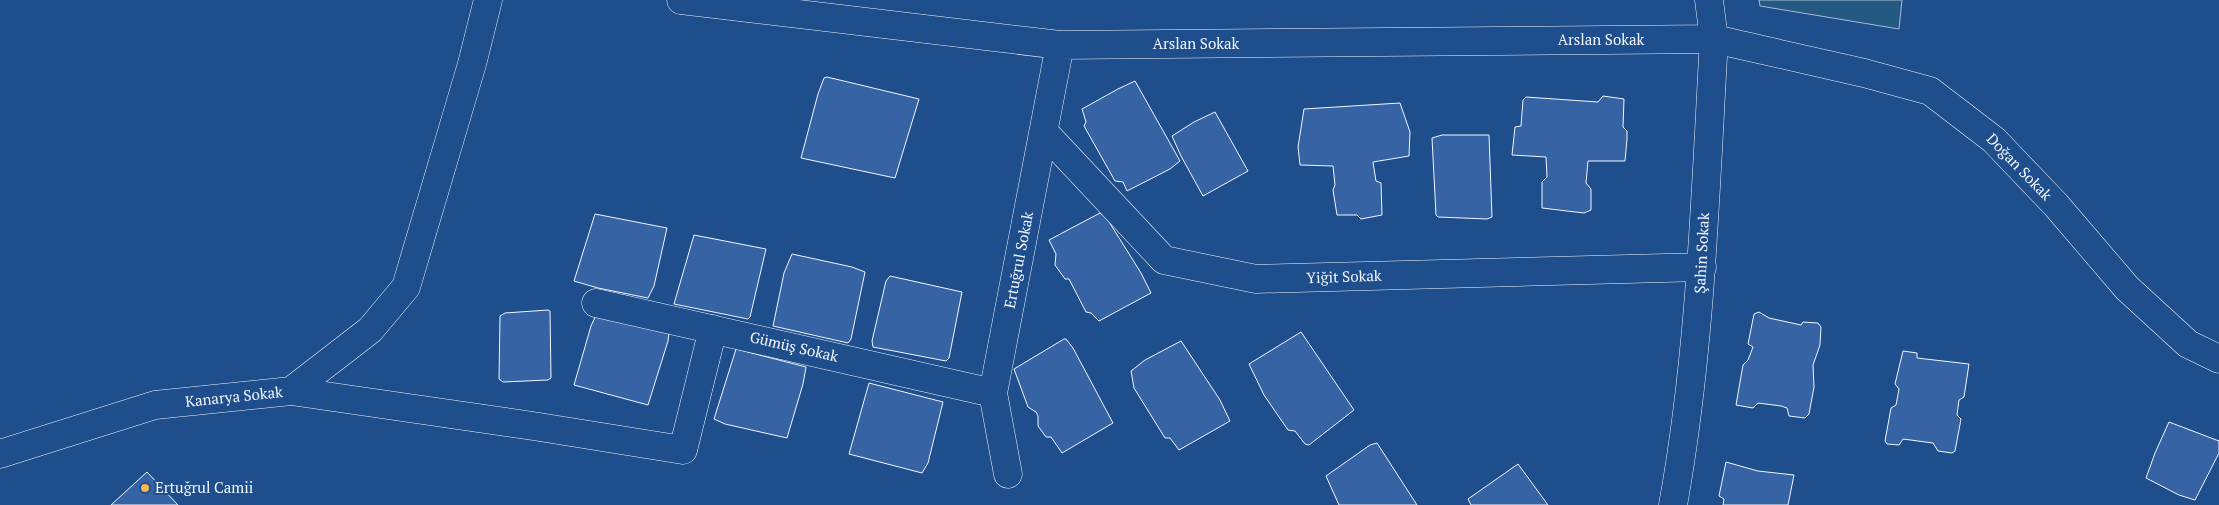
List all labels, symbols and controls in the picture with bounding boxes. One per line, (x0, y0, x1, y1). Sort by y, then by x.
street label: Arslan Sokak (1558, 29, 1645, 49)
street label: Arslan Sokak (1153, 33, 1240, 53)
street label: Doğan Sokak (1983, 128, 2057, 204)
street label: Ertuğrul Sokak (999, 209, 1037, 310)
street label: Şahin Sokak (1689, 212, 1713, 294)
street label: Yiğit Sokak (1306, 265, 1382, 287)
street label: Gümüş Sokak (748, 326, 841, 366)
street label: Kanarya Sokak (184, 381, 284, 411)
place label: Ertuğrul Camii (155, 477, 253, 497)
marker: Ertuğrul Camii (139, 482, 151, 494)

